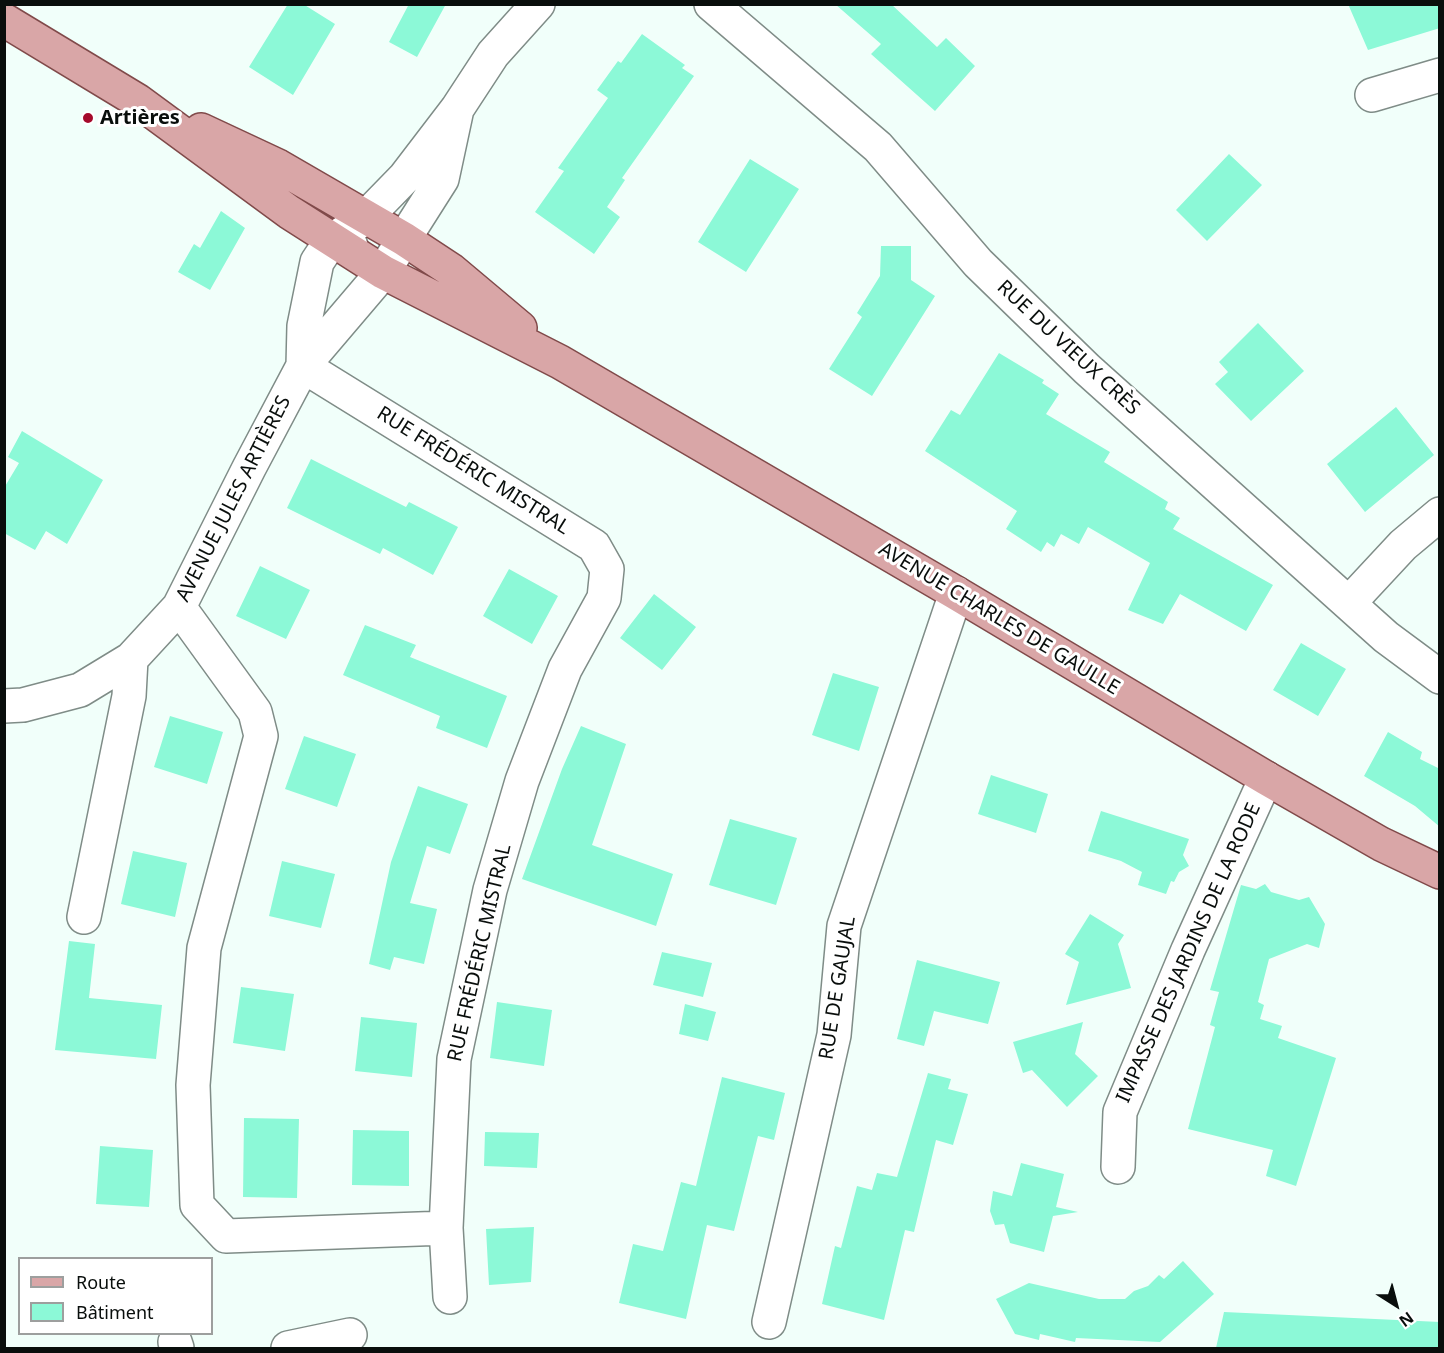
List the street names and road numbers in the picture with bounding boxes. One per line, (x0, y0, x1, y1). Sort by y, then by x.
street label: RUE DU VIEUX CRÈS (992, 276, 1144, 420)
street label: AVENUE JULES ARTIÈRES (172, 392, 296, 606)
street label: RUE FRÉDÉRIC MISTRAL (372, 402, 574, 540)
street label: AVENUE CHARLES DE GAULLE (874, 537, 1124, 701)
street label: IMPASSE DES JARDINS DE LA RODE (1112, 799, 1266, 1107)
street label: RUE FRÉDÉRIC MISTRAL (443, 842, 517, 1064)
street label: RUE DE GAUJAL (815, 915, 861, 1061)

